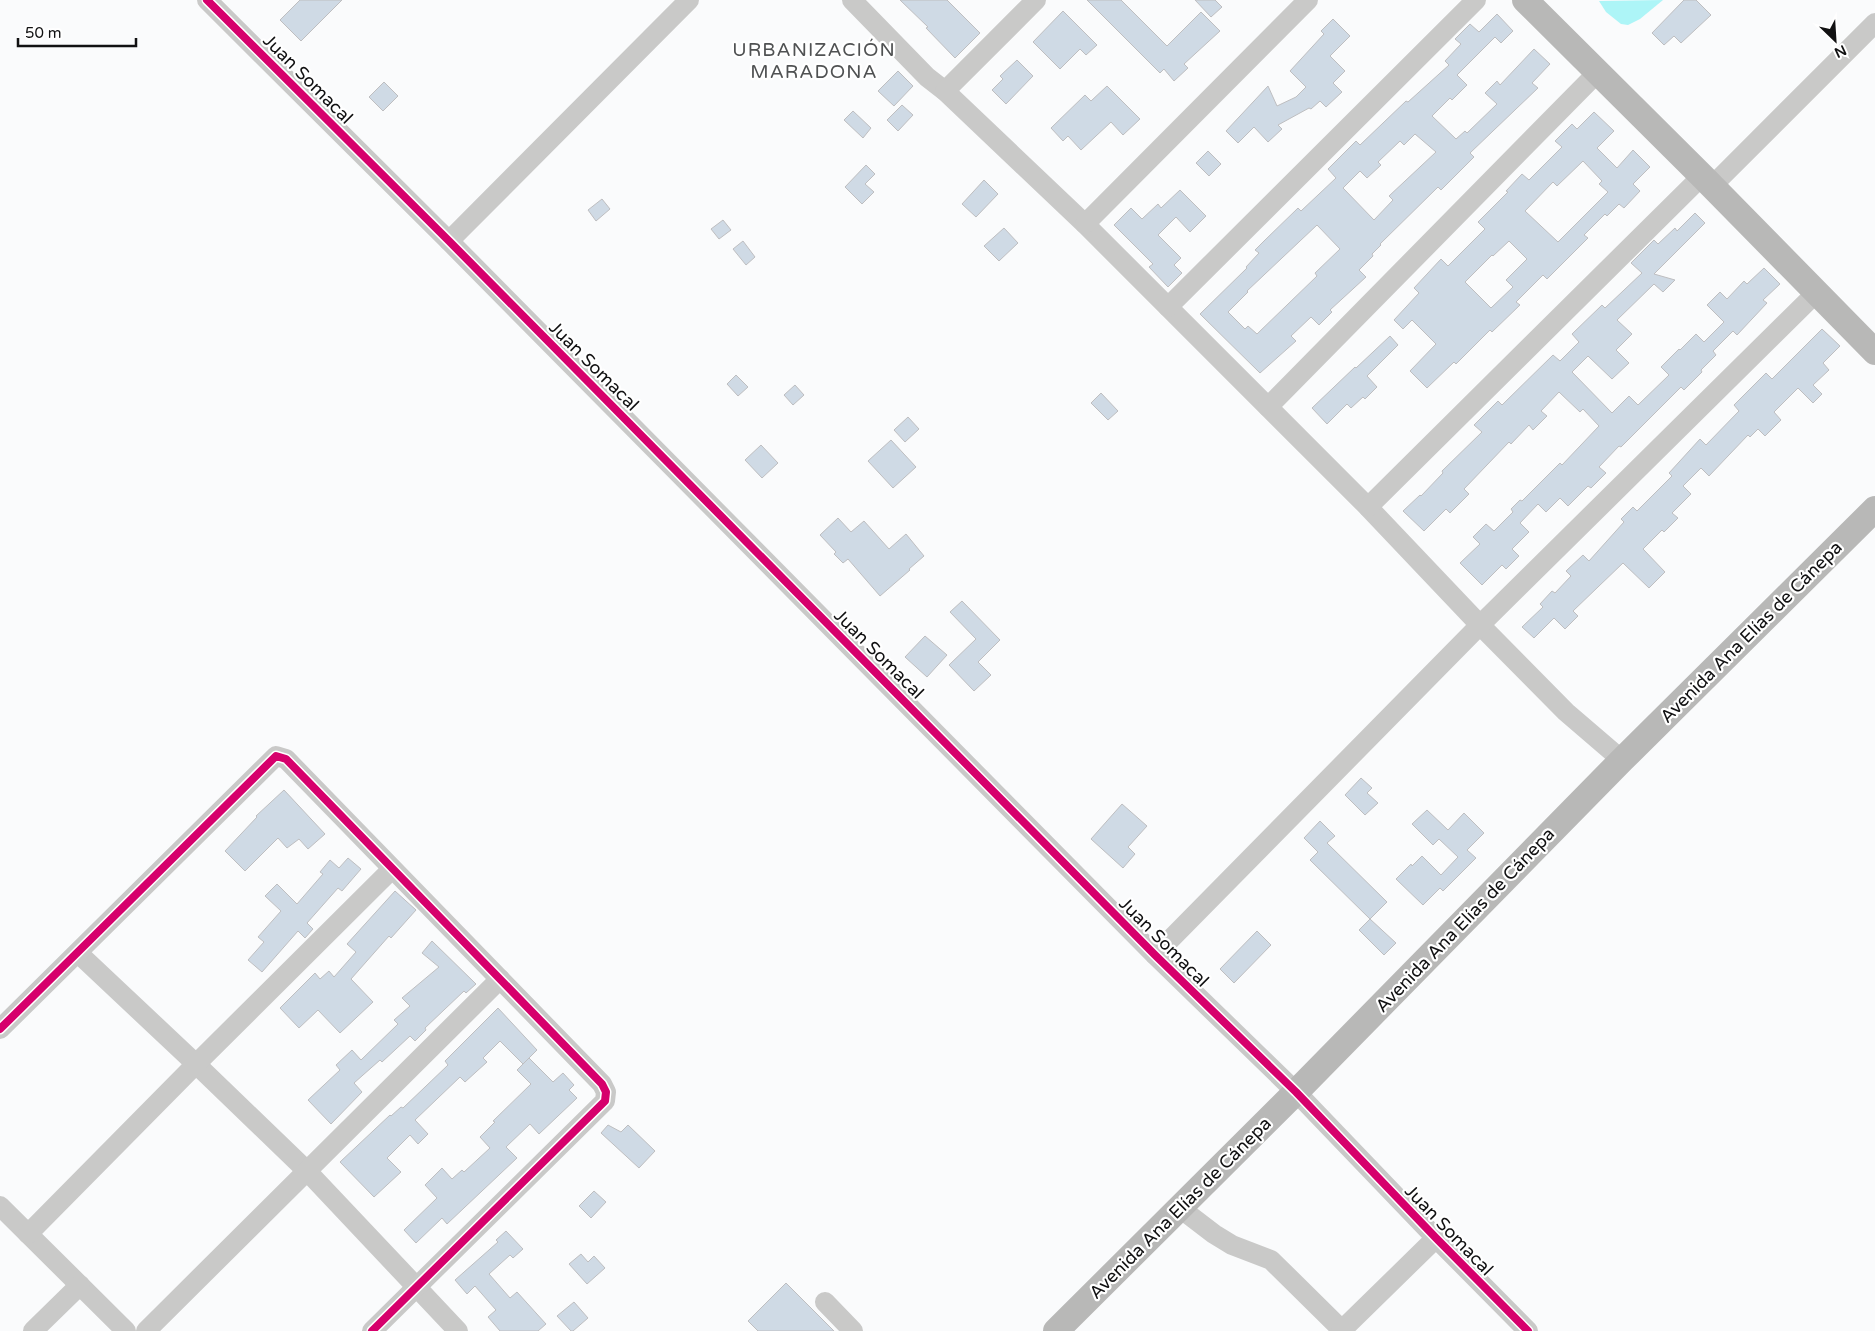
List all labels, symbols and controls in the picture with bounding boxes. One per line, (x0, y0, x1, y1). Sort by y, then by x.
scale bar (18, 15, 135, 47)
north arrow (1810, 15, 1860, 65)
text: 50 m (25, 24, 62, 42)
street label: Juan Somacal (259, 30, 357, 128)
district label: URBANIZACIÓN MARADONA (732, 38, 896, 83)
text: N (1832, 41, 1849, 61)
street label: Juan Somacal (545, 317, 643, 415)
street label: Avenida Ana Elías de Cánepa (1655, 536, 1847, 728)
street label: Juan Somacal (830, 605, 928, 703)
street label: Avenida Ana Elías de Cánepa (1371, 823, 1559, 1017)
street label: Juan Somacal (1115, 893, 1213, 991)
street label: Avenida Ana Elías de Cánepa (1084, 1112, 1276, 1304)
street label: Juan Somacal (1400, 1180, 1498, 1280)

